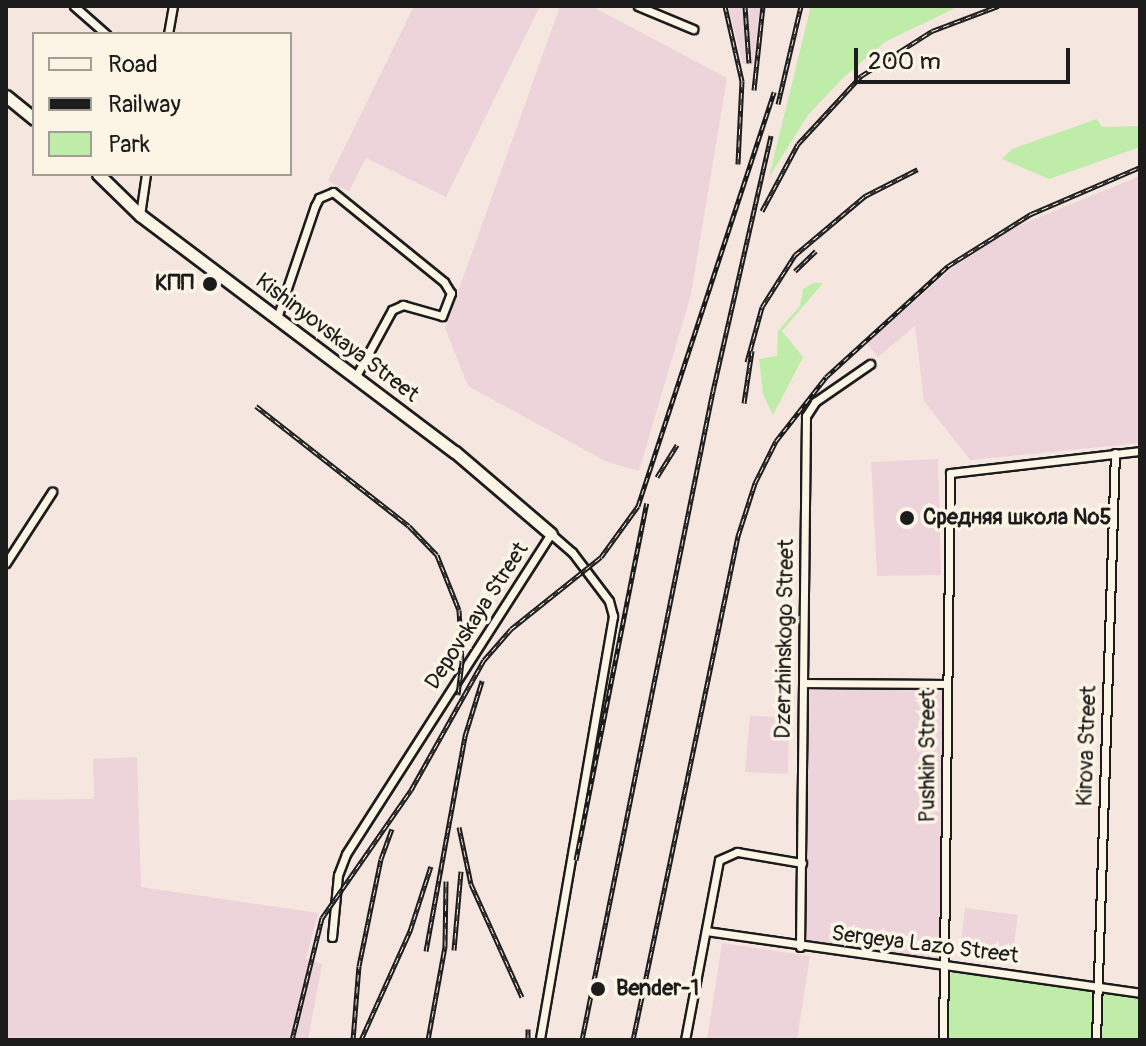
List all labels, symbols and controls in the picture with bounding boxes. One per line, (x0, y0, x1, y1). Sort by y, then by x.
legend (32, 32, 292, 176)
scale bar (858, 32, 1074, 82)
text: 200 m (868, 47, 941, 76)
text: Road (108, 50, 158, 79)
text: Railway (108, 90, 181, 119)
text: Park (108, 130, 150, 159)
street label: Kishinyovskaya Street (250, 268, 424, 408)
place label: КПП (155, 271, 194, 297)
marker: КПП (201, 275, 219, 293)
place label: Средняя школа №5 (923, 505, 1111, 531)
marker: Средняя школа №5 (898, 509, 916, 527)
street label: Depovskaya Street (420, 538, 534, 694)
street label: Dzerzhinskogo Street (770, 539, 800, 739)
street label: Kirova Street (1072, 685, 1102, 807)
street label: Pushkin Street (915, 689, 941, 823)
street label: Sergeya Lazo Street (830, 920, 1020, 970)
place label: Bender-1 (616, 976, 699, 1002)
marker: Bender-1 (587, 978, 609, 1000)

